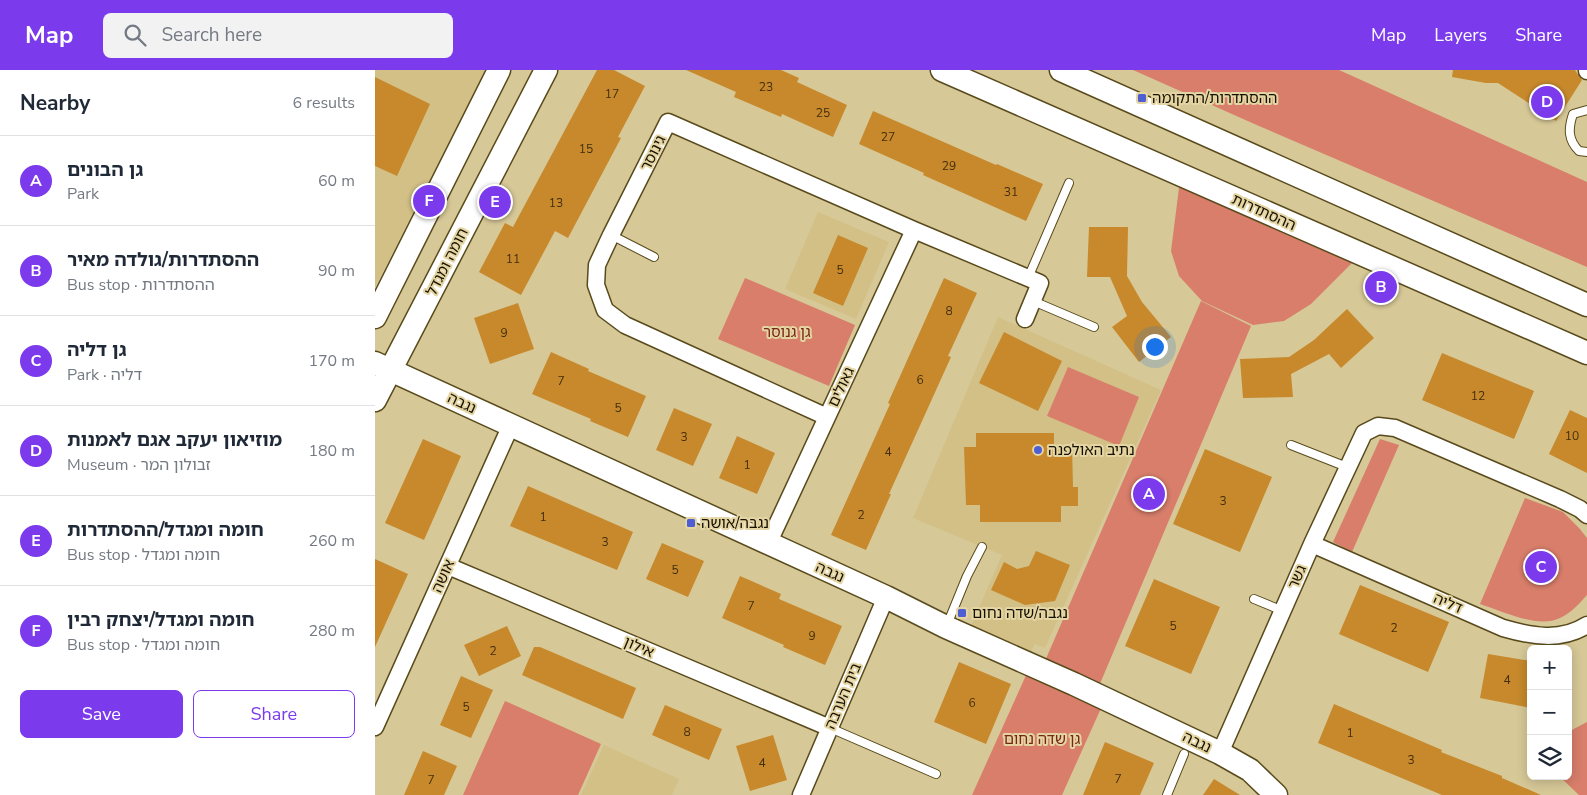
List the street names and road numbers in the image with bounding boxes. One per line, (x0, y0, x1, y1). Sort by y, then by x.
street label: גינוסר (636, 132, 670, 174)
street label: ההסתדרות (1229, 189, 1299, 235)
street label: חומה ומגדל (421, 225, 473, 299)
street label: גאולים (823, 364, 859, 410)
street label: נגבה (444, 388, 480, 418)
street label: אושה (427, 556, 459, 596)
street label: נגבה (813, 557, 847, 587)
street label: גשר (1283, 561, 1311, 592)
street label: דליה (1431, 588, 1465, 618)
street label: אילון (621, 632, 657, 662)
street label: בית הערבה (820, 659, 866, 732)
street label: נגבה (1179, 727, 1215, 757)

